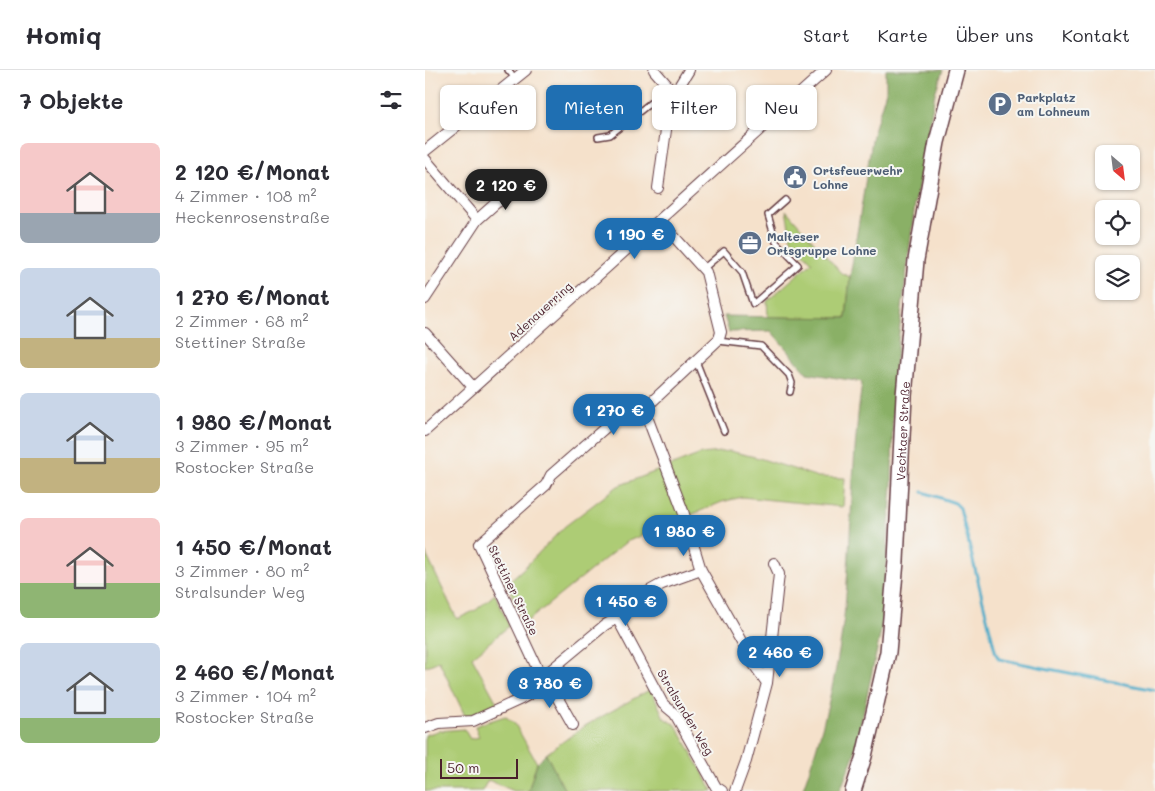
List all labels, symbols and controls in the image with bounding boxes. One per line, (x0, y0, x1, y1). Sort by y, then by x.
text: Homiq (25, 19, 102, 50)
text: Start (803, 23, 850, 47)
text: Karte (878, 23, 928, 47)
text: Über uns (956, 23, 1034, 47)
text: Kontakt (1062, 23, 1130, 47)
chip: Kaufen (440, 85, 536, 130)
chip: Mieten (546, 85, 642, 130)
chip: Filter (652, 85, 736, 130)
chip: Neu (746, 85, 817, 130)
icon: filters (377, 86, 405, 114)
text: 7 Objekte (20, 87, 123, 114)
place label: Parkplatz am Lohneum (1017, 89, 1090, 119)
parking icon: Parkplatz am Lohneum (987, 91, 1013, 117)
north arrow (1095, 145, 1140, 190)
map controls (1095, 145, 1140, 300)
text: 2 120 €/Monat (175, 158, 330, 185)
place label: Ortsfeuerwehr Lohne (813, 162, 903, 192)
icon: home (60, 163, 120, 223)
public building icon: Ortsfeuerwehr Lohne (782, 164, 808, 190)
pin: 2 120 € (460, 168, 552, 211)
text: 2 120 € (476, 174, 536, 195)
text: 4 Zimmer · 108 m² (175, 185, 316, 206)
button: locate (1095, 200, 1140, 245)
text: Heckenrosenstraße (175, 206, 330, 227)
pin: 1 190 € (589, 218, 681, 260)
text: 1 190 € (606, 223, 664, 244)
place label: Malteser Ortsgruppe Lohne (767, 228, 877, 258)
office icon: Malteser Ortsgruppe Lohne (737, 230, 763, 256)
button: layers (1095, 255, 1140, 300)
street label: Adenauerring (505, 278, 575, 344)
text: 1 270 €/Monat (175, 283, 330, 310)
icon: home (60, 288, 120, 348)
text: 2 Zimmer · 68 m² (175, 310, 309, 331)
text: Stettiner Straße (175, 331, 306, 352)
street label: Vechtaer Straße (892, 380, 913, 481)
pin: 1 270 € (568, 394, 660, 436)
text: 1 270 € (584, 399, 644, 420)
text: 1 980 €/Monat (175, 408, 332, 435)
icon: home (60, 413, 120, 473)
text: 3 Zimmer · 95 m² (175, 435, 309, 456)
text: Rostocker Straße (175, 456, 314, 477)
pin: 1 980 € (638, 514, 730, 557)
text: 1 980 € (653, 520, 715, 541)
text: 1 450 €/Monat (175, 533, 332, 560)
icon: home (60, 538, 120, 598)
street label: Stettiner Straße (485, 542, 543, 638)
text: 3 Zimmer · 80 m² (175, 560, 309, 581)
text: Stralsunder Weg (175, 581, 305, 602)
pin: 1 450 € (580, 584, 672, 627)
text: 1 450 € (595, 590, 657, 611)
pin: 2 460 € (734, 636, 826, 678)
text: 2 460 € (748, 641, 812, 662)
text: 2 460 €/Monat (175, 658, 335, 685)
icon: home (60, 663, 120, 723)
pin: 3 780 € (504, 666, 596, 709)
street label: Stralsunder Weg (654, 666, 718, 758)
text: 3 780 € (518, 672, 582, 693)
text: 3 Zimmer · 104 m² (175, 685, 316, 706)
text: Rostocker Straße (175, 706, 314, 727)
scale bar (440, 756, 517, 779)
text: 50 m (447, 758, 479, 777)

